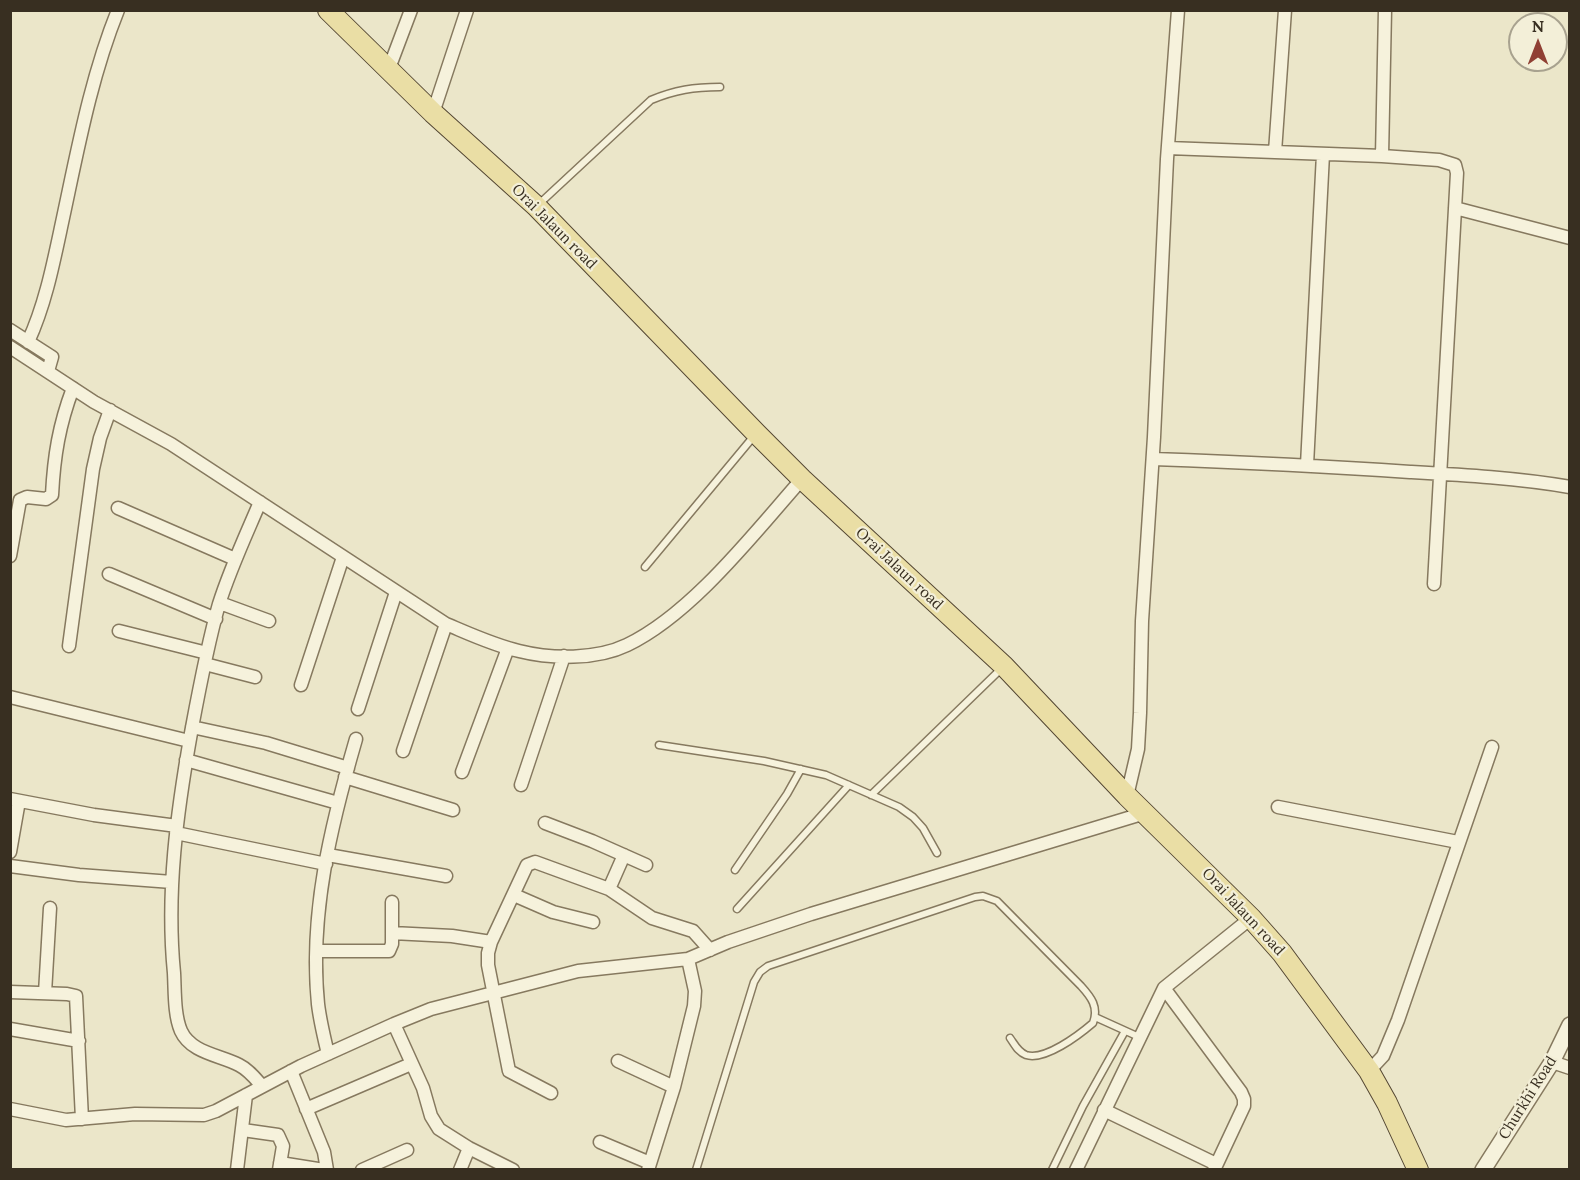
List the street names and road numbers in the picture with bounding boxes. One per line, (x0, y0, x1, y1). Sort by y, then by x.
street label: Orai Jalaun road (508, 181, 600, 273)
street label: Orai Jalaun road (852, 524, 946, 614)
street label: Orai Jalaun road (1198, 865, 1288, 959)
street label: Churkhi Road (1495, 1053, 1561, 1143)

